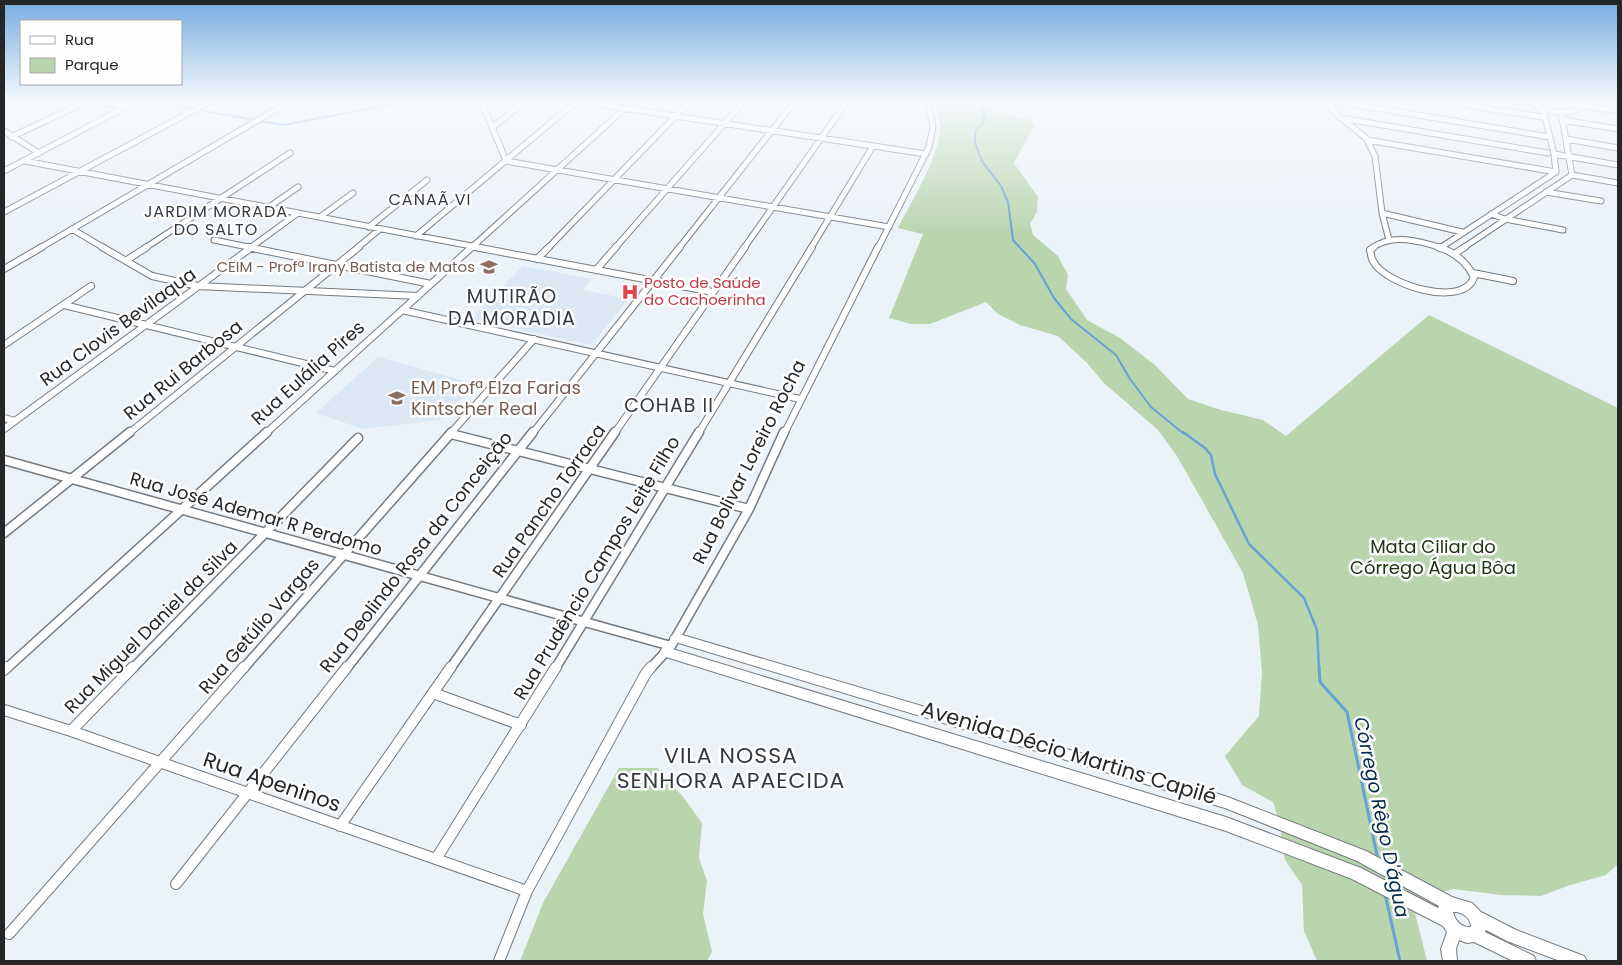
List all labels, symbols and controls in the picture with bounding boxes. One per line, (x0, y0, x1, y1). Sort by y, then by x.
legend (20, 20, 182, 85)
text: Rua (65, 29, 94, 50)
text: Parque (65, 54, 118, 75)
district label: CANAÃ VI (389, 188, 471, 211)
district label: JARDIM MORADA DO SALTO (144, 200, 288, 241)
place label: CEIM - Profª Irany Batista de Matos (216, 256, 475, 277)
school or university icon: CEIM - Profª Irany Batista de Matos (479, 257, 499, 277)
street label: Rua Clovis Bevilaqua (35, 261, 201, 392)
place label: Posto de Saúde do Cachoerinha (644, 272, 766, 310)
hospital icon: Posto de Saúde do Cachoerinha (620, 282, 640, 302)
district label: MUTIRÃO DA MORADIA (448, 283, 576, 332)
street label: Rua Rui Barbosa (118, 314, 247, 425)
street label: Rua Eulália Pires (246, 315, 370, 430)
street label: Rua Bolivar Loreiro Rocha (686, 355, 811, 568)
place label: EM Profª Elza Farias Kintscher Real (411, 375, 581, 421)
school or university icon: EM Profª Elza Farias Kintscher Real (387, 388, 407, 408)
district label: COHAB II (624, 392, 714, 419)
street label: Rua Pancho Torraca (486, 419, 611, 583)
street label: Rua Deolindo Rosa da Conceição (313, 426, 518, 677)
street label: Rua Prudêncio Campos Leite Filho (508, 431, 686, 704)
street label: Rua José Ademar R Perdomo (127, 465, 385, 562)
park label: Mata Ciliar do Córrego Água Bôa (1350, 534, 1516, 580)
street label: Rua Miguel Daniel da Silva (59, 535, 243, 719)
street label: Rua Getúlio Vargas (193, 552, 325, 699)
street label: Avenida Décio Martins Capilé (918, 694, 1220, 811)
water label: Córrego Rêgo D'água (1347, 714, 1416, 920)
district label: VILA NOSSA SENHORA APAECIDA (617, 740, 845, 796)
street label: Rua Apeninos (199, 744, 345, 819)

